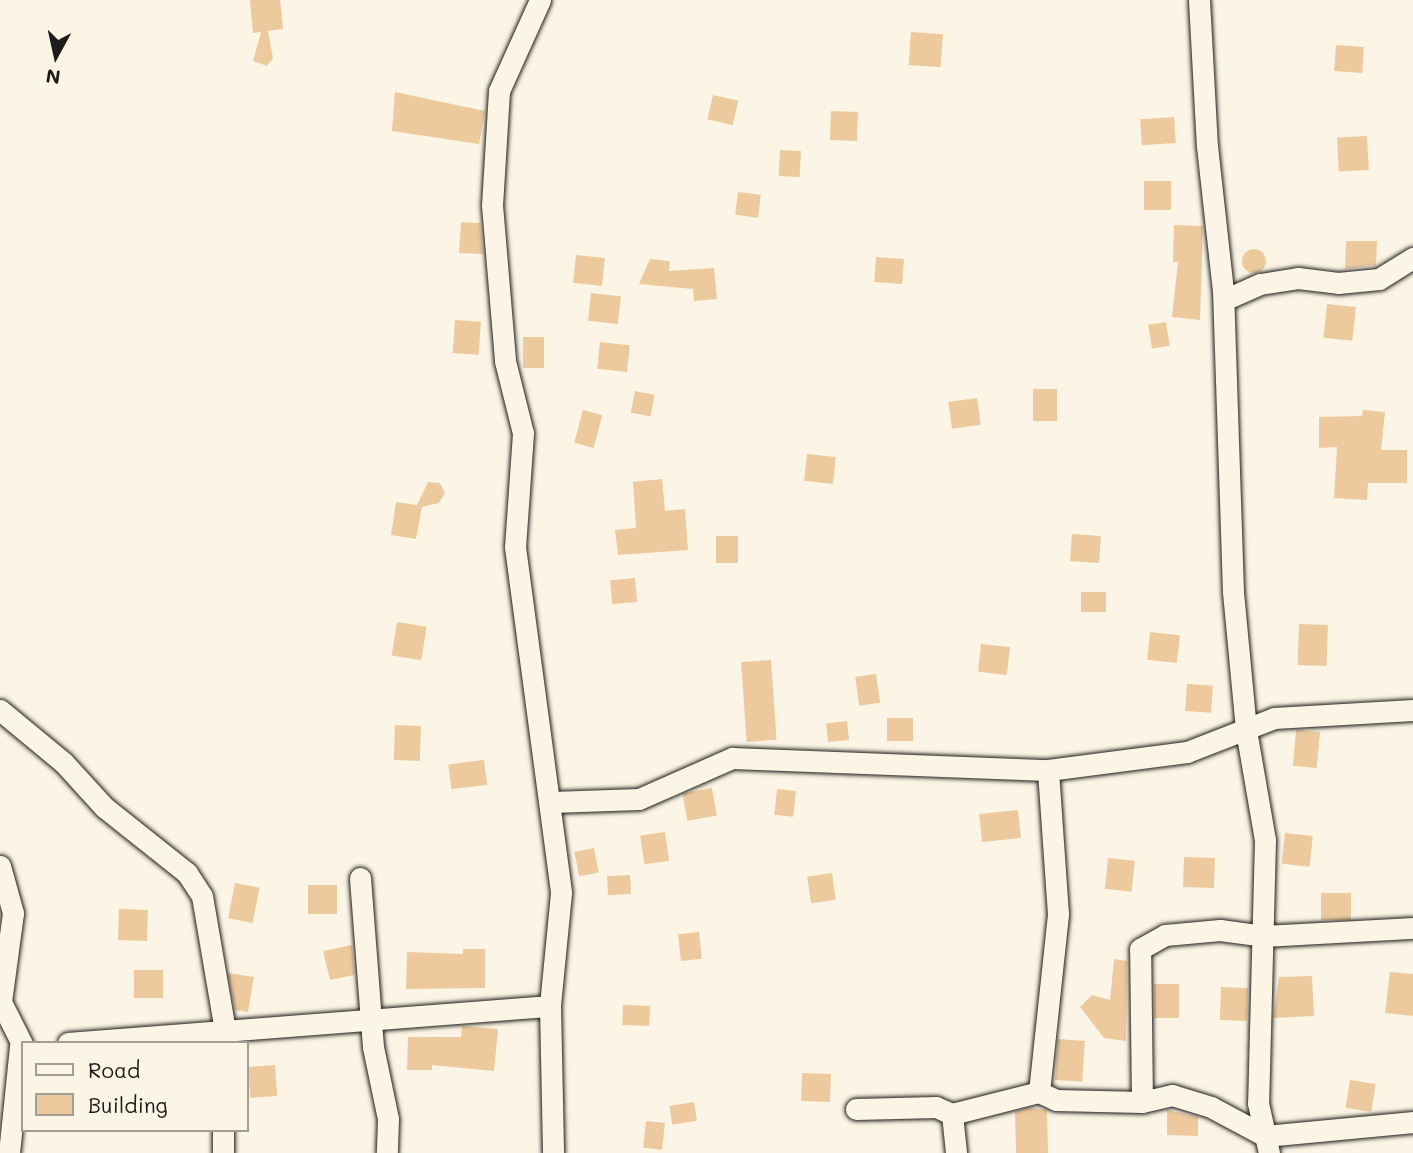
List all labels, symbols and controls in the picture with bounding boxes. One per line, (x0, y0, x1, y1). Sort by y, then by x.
north arrow (21, 21, 91, 91)
text: N (44, 64, 62, 91)
legend (21, 1041, 248, 1132)
text: Road (88, 1056, 140, 1083)
text: Building (88, 1091, 168, 1118)

